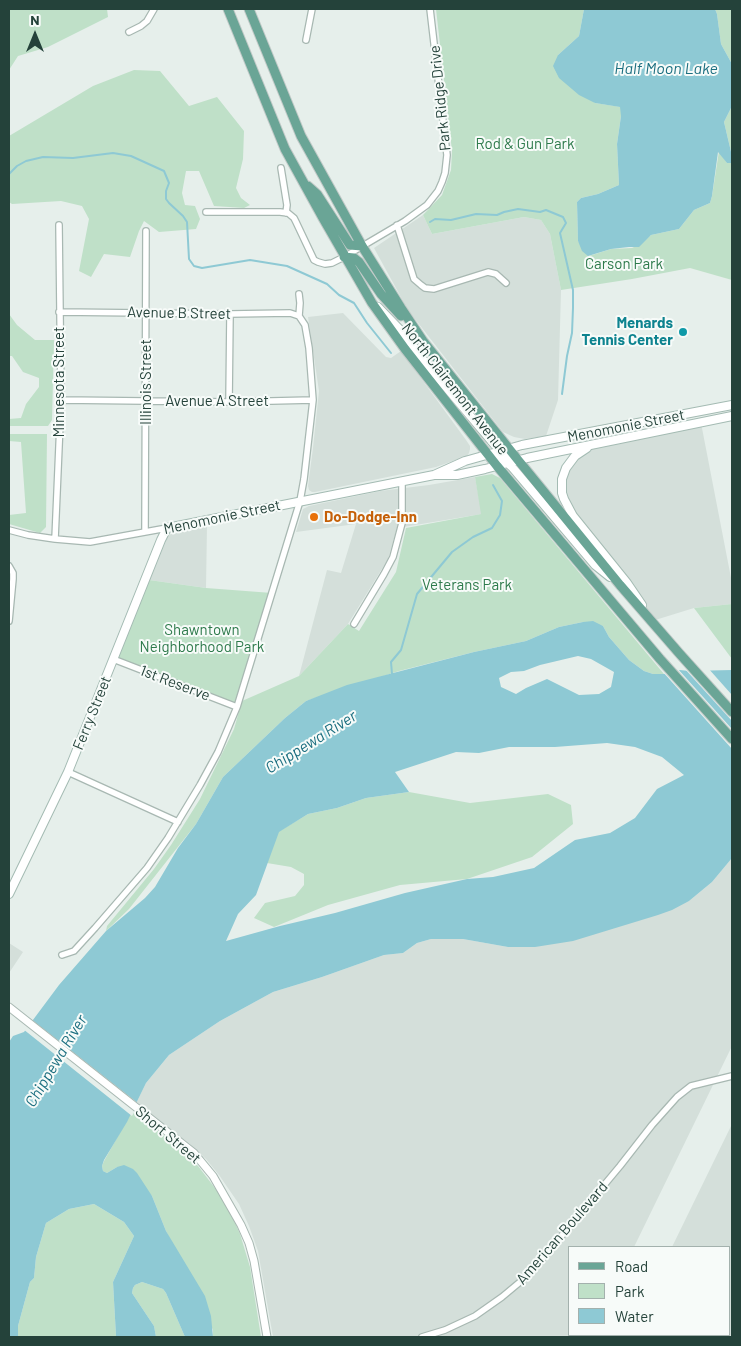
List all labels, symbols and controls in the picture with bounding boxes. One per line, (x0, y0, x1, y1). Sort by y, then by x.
north arrow (10, 10, 60, 60)
text: N (30, 11, 40, 28)
street label: Park Ridge Drive (426, 44, 454, 152)
water label: Half Moon Lake (614, 59, 718, 79)
park label: Rod & Gun Park (475, 135, 575, 153)
park label: Carson Park (585, 255, 663, 273)
street label: Avenue B Street (127, 303, 231, 323)
place label: Menards Tennis Center (582, 314, 673, 349)
street label: North Clairemont Avenue (398, 319, 512, 459)
marker: Menards Tennis Center (677, 326, 689, 338)
street label: Minnesota Street (50, 327, 68, 437)
street label: Illinois Street (137, 339, 155, 425)
street label: Avenue A Street (165, 392, 269, 410)
street label: Menomonie Street (566, 406, 686, 446)
street label: Menomonie Street (162, 496, 282, 538)
place label: Do-Dodge-Inn (324, 508, 417, 526)
marker: Do-Dodge-Inn (308, 511, 320, 523)
park label: Veterans Park (422, 576, 512, 594)
park label: Shawntown Neighborhood Park (140, 621, 264, 656)
street label: 1st Reserve (137, 661, 213, 705)
street label: Ferry Street (69, 673, 115, 753)
water label: Chippewa River (262, 706, 360, 778)
water label: Chippewa River (21, 1012, 91, 1110)
street label: Short Street (132, 1102, 204, 1168)
street label: American Boulevard (512, 1178, 612, 1288)
legend (568, 1246, 731, 1336)
text: Road (615, 1257, 648, 1275)
text: Park (615, 1282, 644, 1300)
text: Water (615, 1307, 654, 1325)

